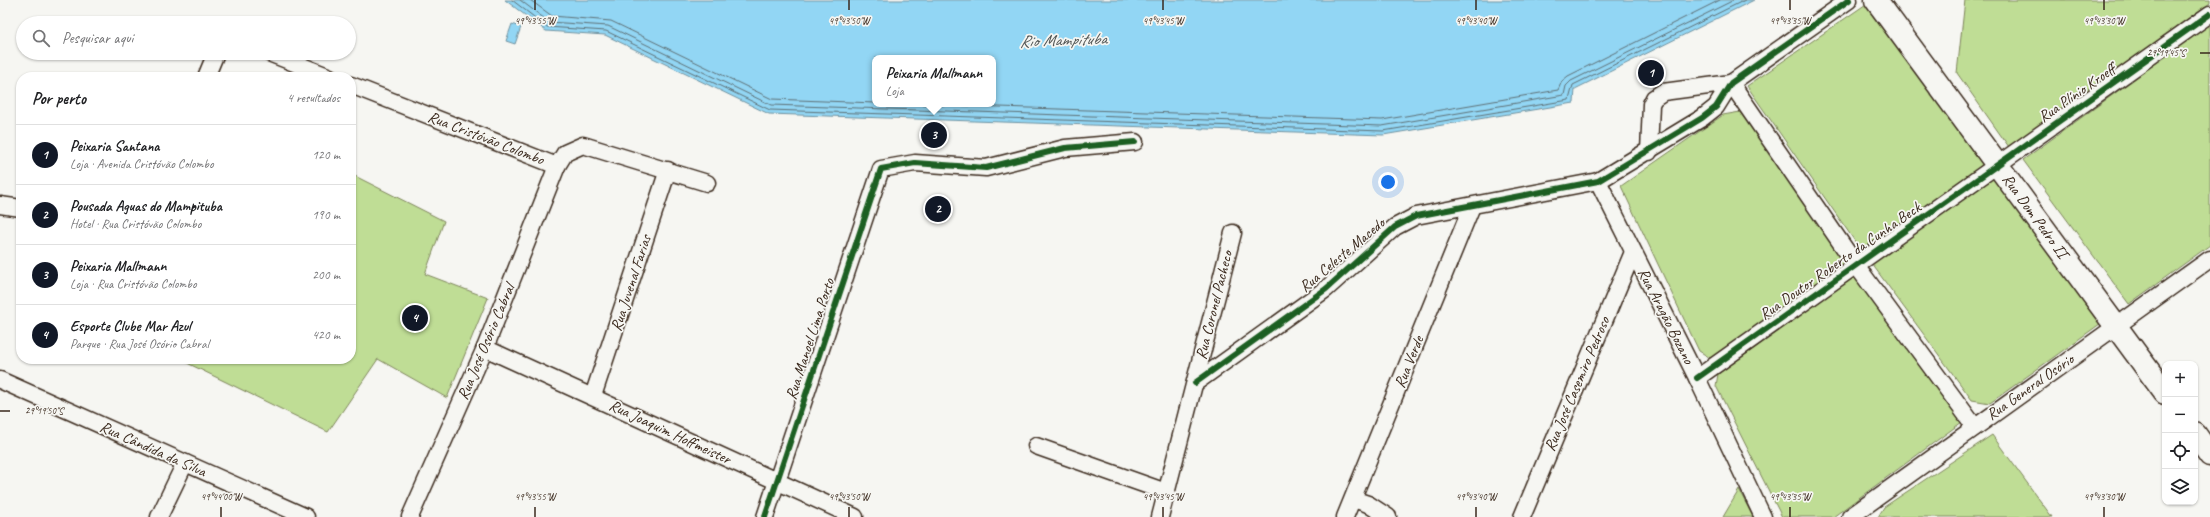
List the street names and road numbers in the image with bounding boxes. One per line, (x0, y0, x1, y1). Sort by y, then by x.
street label: Rua Plínio Kroeff (2034, 57, 2123, 127)
street label: Rua Cristóvão Colombo (425, 107, 548, 170)
street label: Rua Dom Pedro II (1998, 170, 2074, 265)
street label: Rua Doutor Roberto da Cunha Beck (1755, 197, 1926, 324)
street label: Rua Celeste Macedo (1295, 212, 1391, 297)
street label: Rua Juvenal Farias (606, 231, 656, 334)
street label: Rua Coronel Pacheco (1191, 246, 1238, 361)
street label: Rua Aragão Bozano (1633, 265, 1699, 369)
street label: Rua Manoel Lima Porto (781, 275, 839, 402)
street label: Rua José Osório Cabral (453, 278, 521, 403)
street label: Rua José Casemiro Pedroso (1540, 313, 1615, 454)
street label: Rua Verde (1390, 331, 1429, 391)
street label: Rua General Osório (1982, 348, 2080, 425)
street label: Rua Joaquim Hoffmeister (606, 395, 735, 469)
street label: Rua Cândida da Silva (97, 417, 211, 482)

